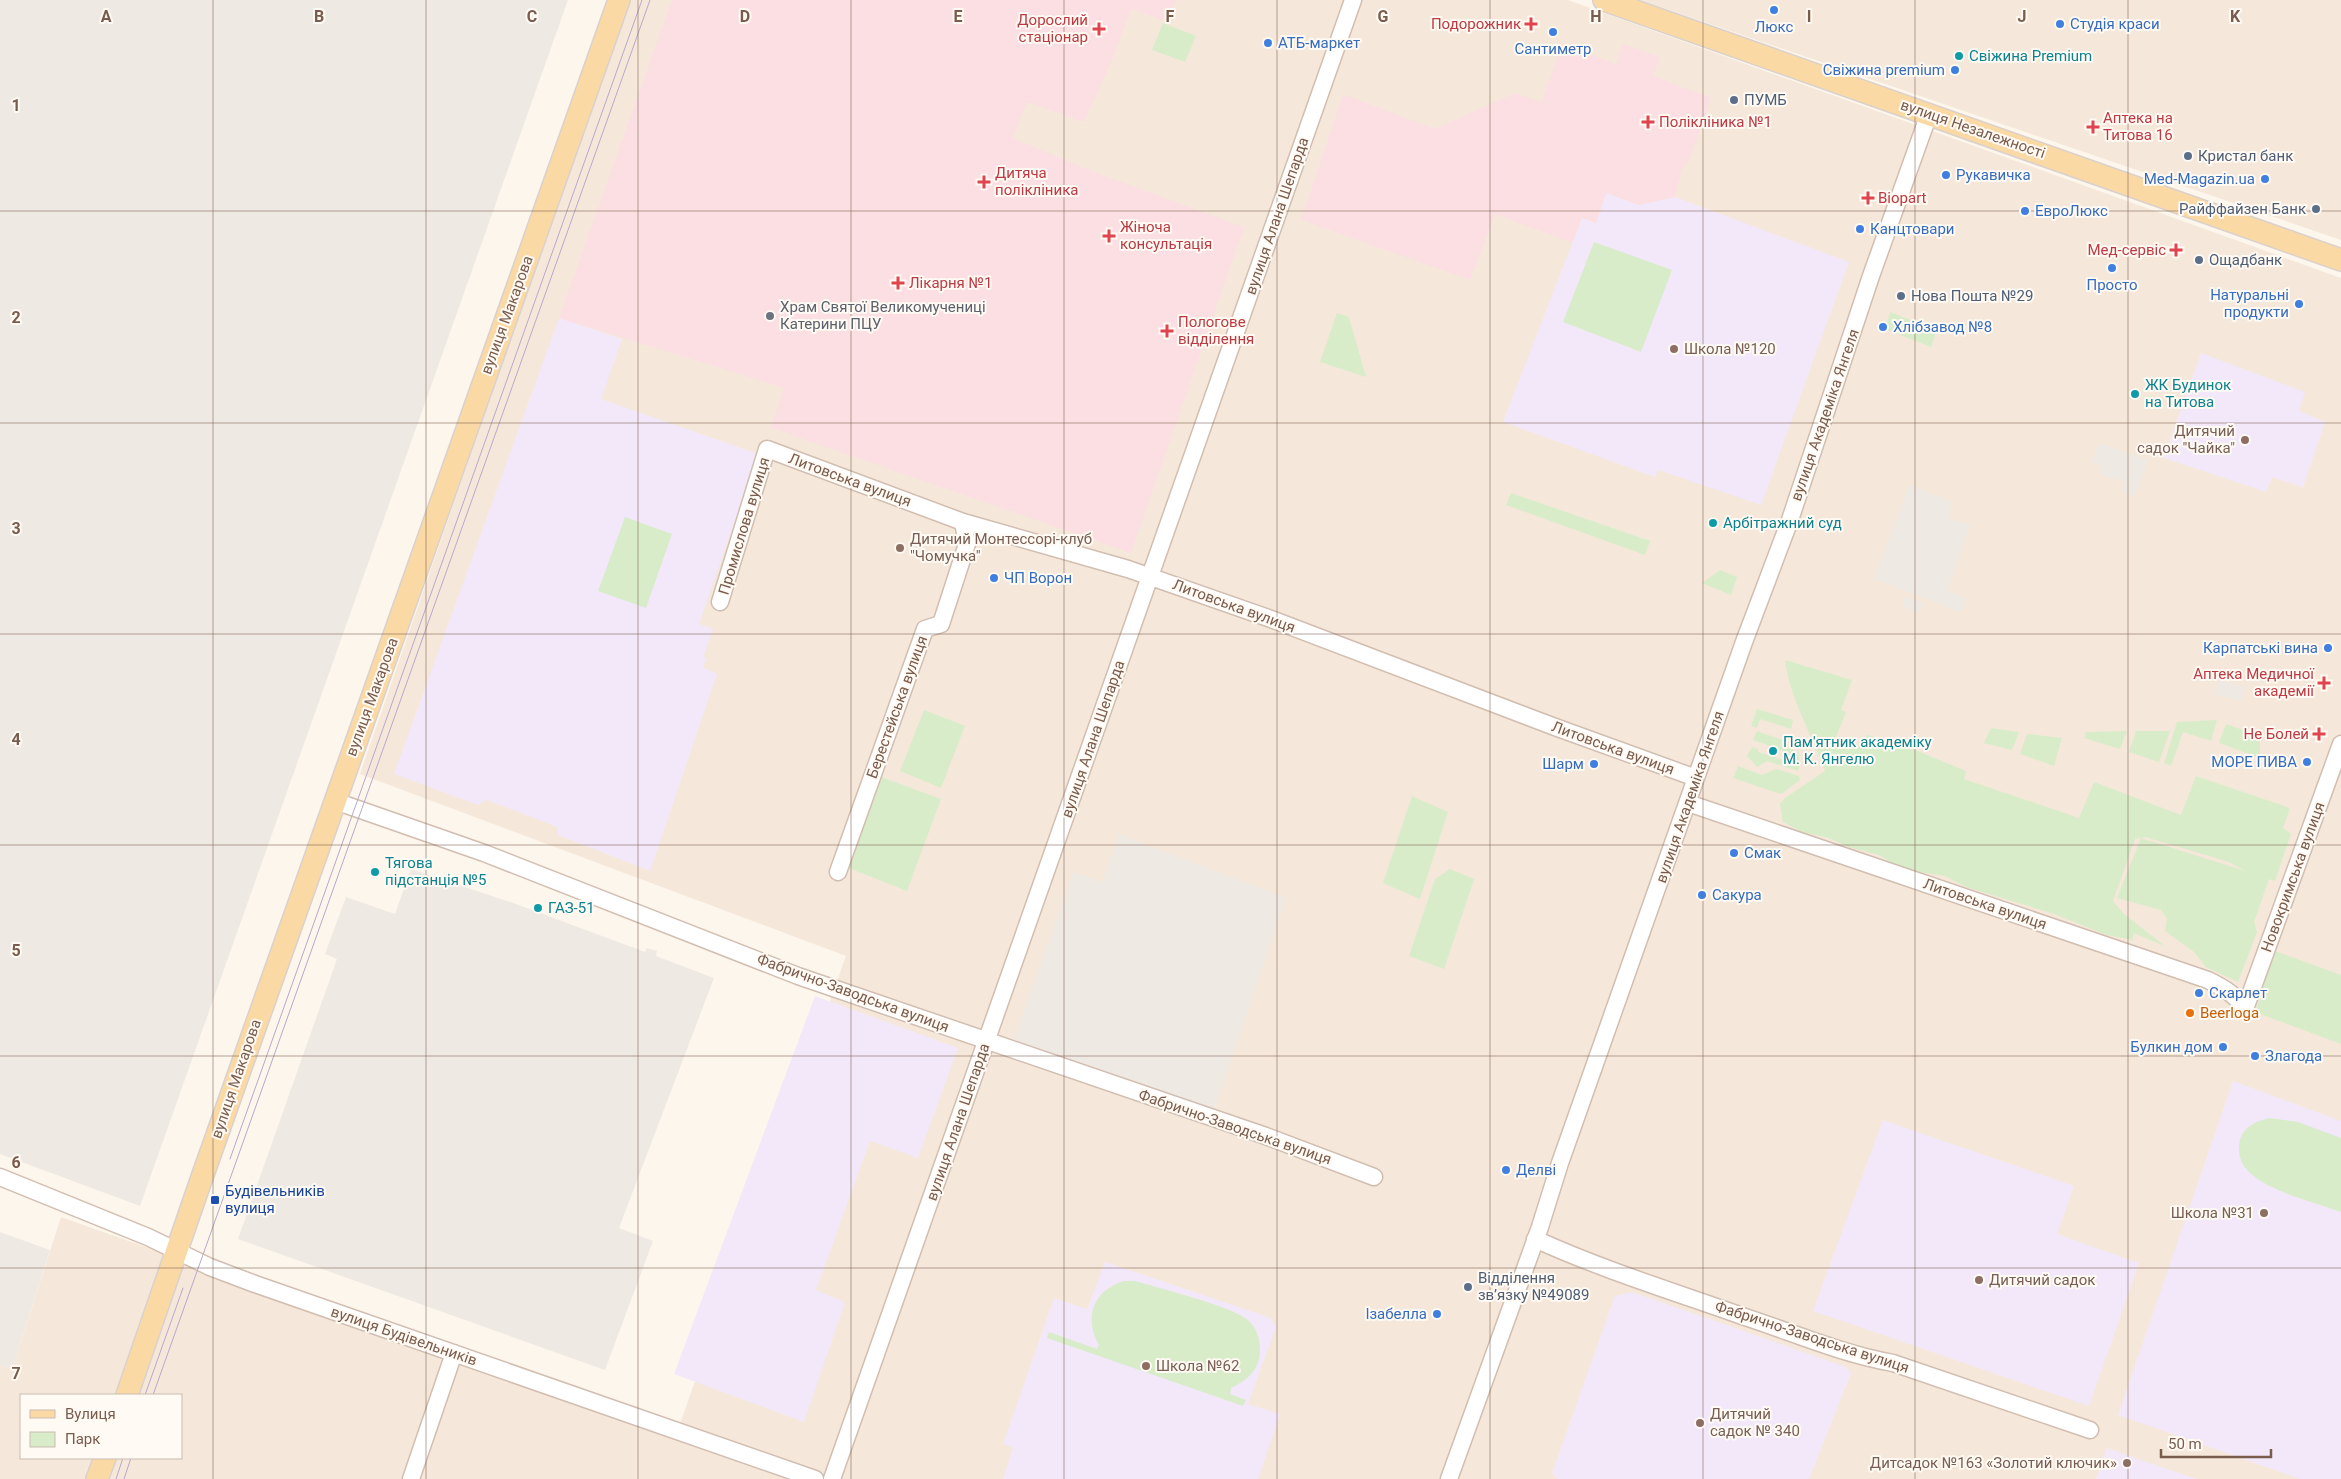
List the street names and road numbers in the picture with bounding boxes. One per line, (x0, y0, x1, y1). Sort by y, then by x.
street label: вулиця Незалежності (1898, 96, 2048, 162)
street label: вулиця Алана Шепарда (1242, 135, 1312, 297)
street label: вулиця Макарова (477, 253, 537, 377)
street label: вулиця Академіка Янгеля (1787, 327, 1863, 503)
street label: Литовська вулиця (786, 449, 914, 511)
street label: Промислова вулиця (715, 455, 773, 597)
street label: Литовська вулиця (1170, 575, 1298, 637)
street label: Берестейська вулиця (863, 633, 931, 781)
street label: вулиця Макарова (342, 635, 402, 759)
street label: вулиця Алана Шепарда (1058, 658, 1128, 820)
street label: вулиця Академіка Янгеля (1652, 709, 1728, 885)
street label: Литовська вулиця (1549, 717, 1677, 779)
street label: Новокримська вулиця (2257, 799, 2329, 955)
street label: Литовська вулиця (1921, 874, 2049, 934)
street label: Фабрично-Заводська вулиця (755, 950, 951, 1036)
street label: вулиця Макарова (207, 1017, 265, 1141)
street label: вулиця Алана Шепарда (923, 1041, 993, 1203)
street label: Фабрично-Заводська вулиця (1136, 1085, 1334, 1169)
street label: Фабрично-Заводська вулиця (1713, 1297, 1911, 1377)
street label: вулиця Будівельників (329, 1303, 479, 1369)

